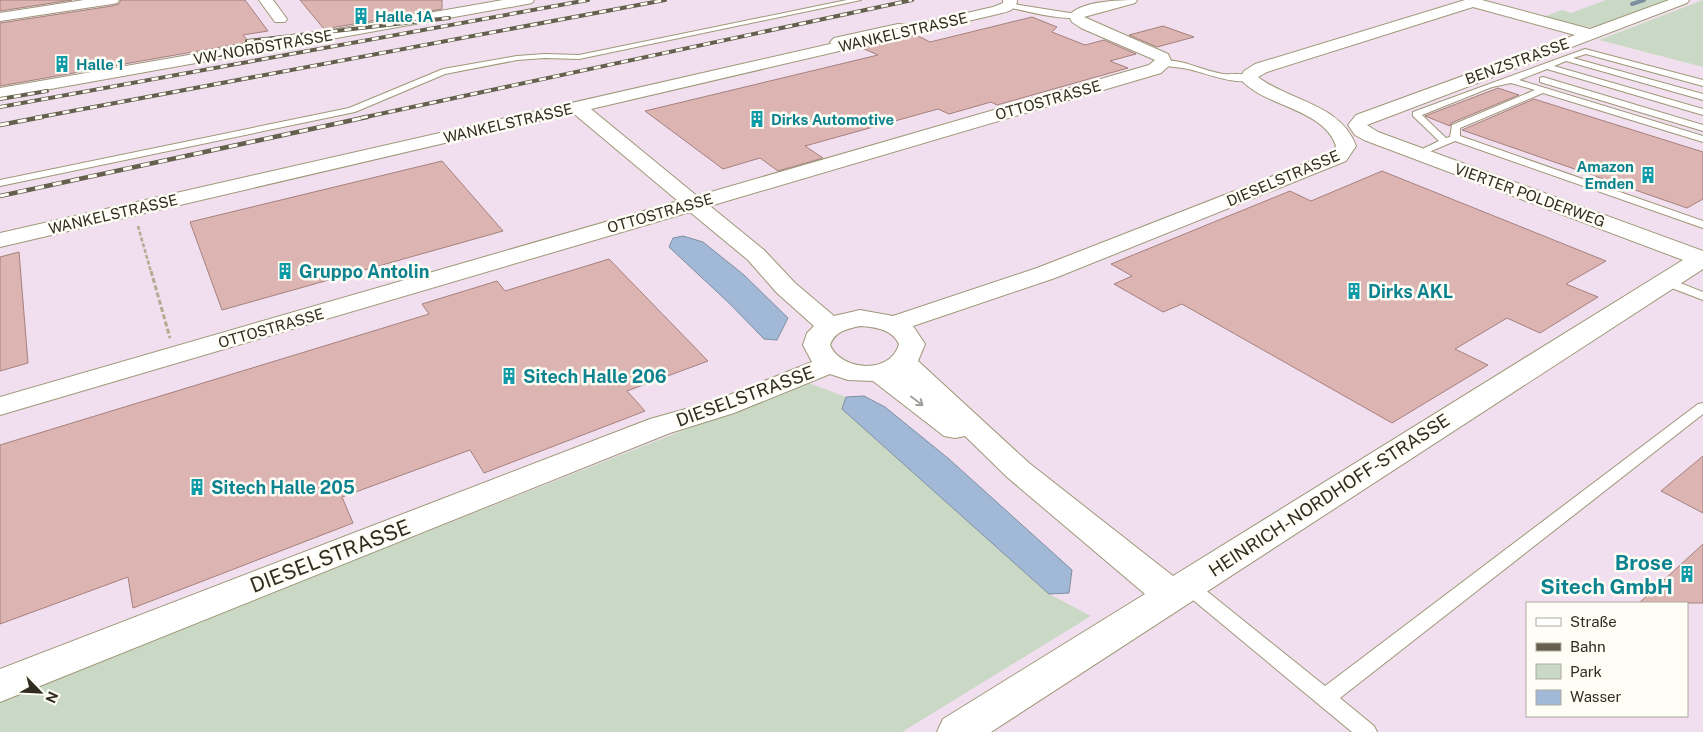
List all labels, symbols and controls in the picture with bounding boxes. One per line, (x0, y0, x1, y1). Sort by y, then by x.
building icon: Halle 1A (351, 6, 371, 26)
place label: Halle 1A (375, 8, 434, 25)
street label: WANKELSTRASSE (837, 9, 969, 55)
street label: VW-NORDSTRASSE (192, 26, 334, 68)
street label: BENZSTRASSE (1463, 34, 1571, 88)
building icon: Halle 1 (52, 54, 72, 74)
place label: Halle 1 (76, 56, 124, 73)
street label: OTTOSTRASSE (993, 77, 1103, 123)
street label: WANKELSTRASSE (442, 100, 574, 146)
building icon: Dirks Automotive (747, 109, 767, 129)
place label: Dirks Automotive (771, 111, 894, 128)
street label: DIESELSTRASSE (1224, 147, 1342, 209)
place label: Amazon Emden (1576, 158, 1634, 192)
street label: VIERTER POLDERWEG (1452, 160, 1608, 230)
building icon: Amazon Emden (1638, 165, 1658, 185)
street label: OTTOSTRASSE (605, 190, 715, 236)
street label: WANKELSTRASSE (47, 191, 179, 237)
building icon: Gruppo Antolin (275, 261, 295, 281)
place label: Gruppo Antolin (299, 261, 429, 282)
building icon: Dirks AKL (1344, 281, 1364, 301)
place label: Dirks AKL (1368, 281, 1453, 302)
street label: OTTOSTRASSE (216, 305, 326, 351)
street label: DIESELSTRASSE (673, 361, 817, 431)
building icon: Sitech Halle 206 (499, 366, 519, 386)
place label: Sitech Halle 206 (523, 366, 667, 387)
one-way arrow (910, 396, 923, 407)
street label: HEINRICH-NORDHOFF-STRASSE (1205, 409, 1453, 581)
building icon: Sitech Halle 205 (187, 477, 207, 497)
place label: Sitech Halle 205 (211, 477, 355, 498)
street label: DIESELSTRASSE (246, 514, 414, 598)
place label: Brose Sitech GmbH (1540, 550, 1673, 599)
building icon: Brose Sitech GmbH (1677, 564, 1697, 584)
legend (1526, 602, 1688, 717)
text: Straße (1570, 613, 1617, 630)
text: Bahn (1570, 638, 1606, 655)
text: Park (1570, 663, 1602, 680)
north arrow (15, 667, 65, 717)
text: Wasser (1570, 688, 1622, 705)
text: N (42, 689, 61, 706)

